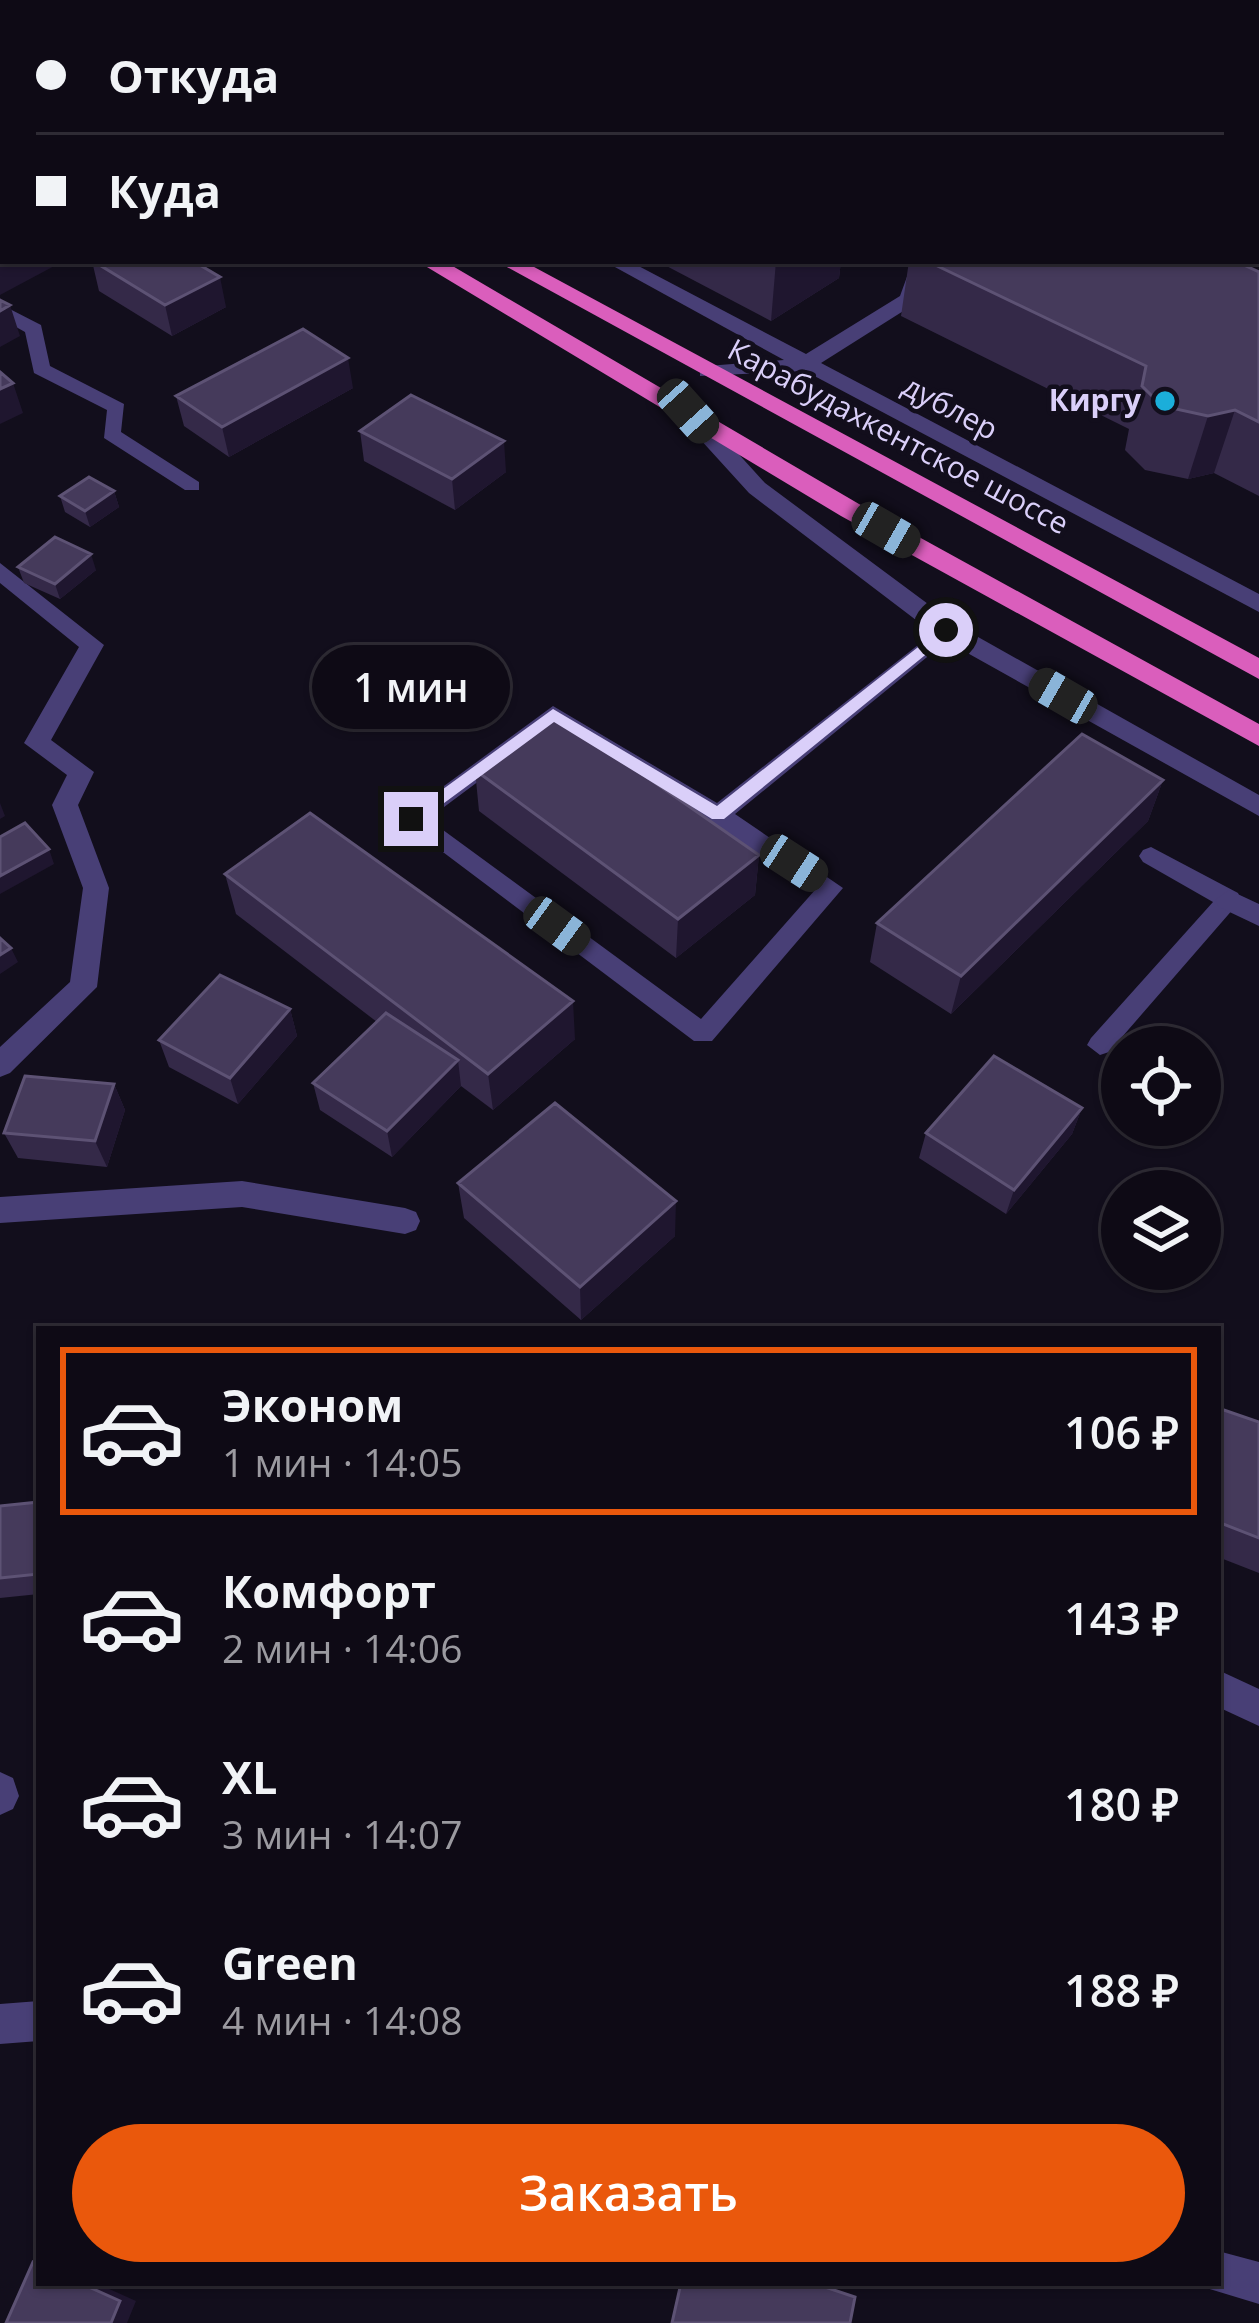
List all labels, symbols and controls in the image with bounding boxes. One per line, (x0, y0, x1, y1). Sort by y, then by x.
text: Откуда (108, 45, 279, 106)
text: Куда (108, 160, 221, 221)
street label: Карабудахкентское шоссе (721, 328, 1076, 543)
street label: дублер (896, 365, 1006, 449)
car (651, 372, 725, 450)
place label: Киргу (1049, 379, 1142, 420)
marker: Киргу (1152, 388, 1178, 414)
car (846, 496, 926, 564)
route start (919, 603, 973, 657)
callout: 1 мин (312, 645, 510, 729)
text: 1 мин (354, 660, 468, 713)
car (1023, 662, 1103, 730)
route end (384, 792, 438, 846)
car (754, 828, 834, 898)
car (517, 890, 597, 962)
map controls (1101, 1026, 1221, 1290)
button: locate (1101, 1026, 1221, 1146)
button: layers (1101, 1170, 1221, 1290)
text: Эконом (222, 1374, 403, 1435)
icon: car (78, 1377, 186, 1485)
text: 106 ₽ (1064, 1401, 1179, 1462)
text: 1 мин · 14:05 (222, 1435, 462, 1488)
text: Комфорт (222, 1560, 436, 1621)
icon: car (78, 1563, 186, 1671)
text: 143 ₽ (1064, 1587, 1179, 1648)
text: 2 мин · 14:06 (222, 1621, 462, 1674)
text: XL (222, 1746, 277, 1807)
icon: car (78, 1749, 186, 1857)
text: 180 ₽ (1064, 1773, 1179, 1834)
text: 3 мин · 14:07 (222, 1807, 462, 1860)
text: Green (222, 1932, 358, 1993)
icon: car (78, 1935, 186, 2043)
text: 188 ₽ (1064, 1959, 1179, 2020)
text: 4 мин · 14:08 (222, 1993, 462, 2046)
button: Заказать (72, 2124, 1185, 2262)

